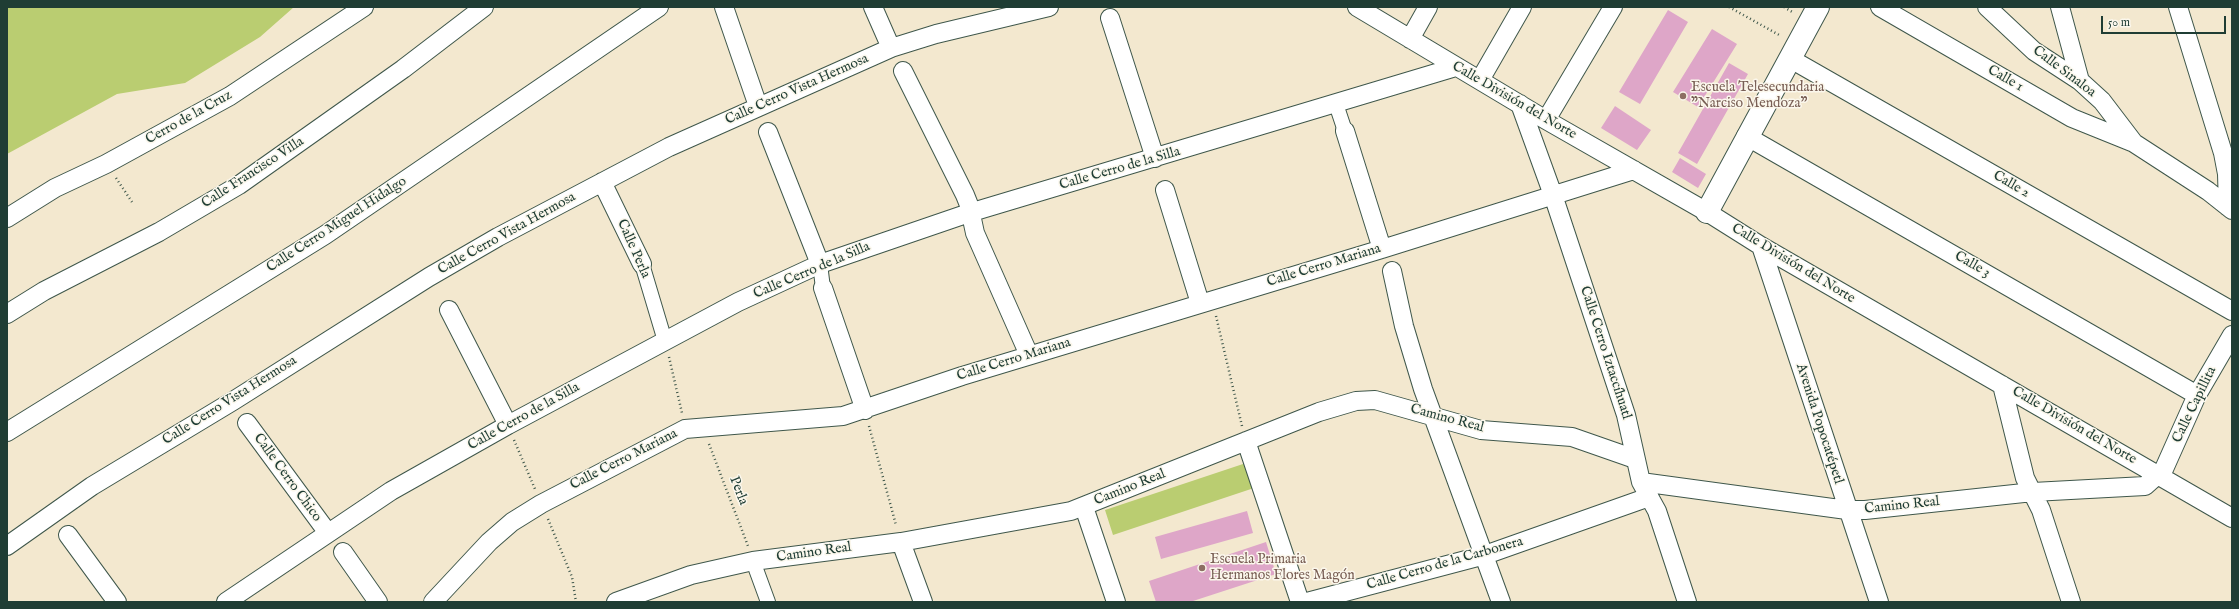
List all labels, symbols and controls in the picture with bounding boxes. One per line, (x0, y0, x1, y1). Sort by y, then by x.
scale bar (2103, 8, 2228, 34)
text: 50 m (2108, 15, 2130, 30)
street label: Calle Sinaloa (2029, 43, 2099, 101)
street label: Calle Cerro Vista Hermosa (723, 51, 871, 129)
street label: Calle División del Norte (1449, 58, 1579, 144)
street label: Calle 1 (1984, 62, 2026, 96)
place label: Escuela Telesecundaria "Narciso Mendoza" (1691, 80, 1824, 112)
street label: Cerro de la Cruz (143, 87, 235, 149)
marker: Escuela Telesecundaria "Narciso Mendoza" (1678, 91, 1688, 101)
street label: Calle Francisco Villa (199, 134, 307, 212)
street label: Calle Cerro de la Silla (1058, 144, 1182, 194)
street label: Calle 2 (1990, 168, 2032, 202)
street label: Calle Cerro Miguel Hidalgo (264, 173, 410, 277)
street label: Calle Cerro Vista Hermosa (435, 189, 579, 279)
street label: Calle Perla (613, 217, 653, 281)
street label: Calle División del Norte (1728, 220, 1858, 308)
street label: Calle Cerro de la Silla (751, 239, 873, 303)
street label: Calle Cerro Mariana (1265, 241, 1383, 291)
street label: Calle 3 (1951, 248, 1993, 282)
street label: Calle Cerro Iztaccíhuatl (1576, 284, 1634, 422)
street label: Calle Cerro Mariana (955, 335, 1073, 385)
street label: Calle Cerro Vista Hermosa (160, 353, 300, 449)
street label: Avenida Popocatépetl (1792, 362, 1846, 486)
street label: Calle Capillita (2169, 364, 2221, 446)
street label: Calle Cerro de la Silla (465, 379, 583, 455)
street label: Calle División del Norte (2009, 383, 2139, 469)
street label: Camino Real (1408, 401, 1486, 437)
street label: Calle Cerro Mariana (568, 426, 680, 494)
street label: Calle Cerro Chico (249, 431, 325, 525)
street label: Camino Real (1092, 466, 1168, 510)
street label: Perla (725, 474, 751, 508)
street label: Camino Real (1864, 494, 1940, 518)
street label: Calle Cerro de la Carbonera (1365, 534, 1525, 594)
street label: Camino Real (775, 539, 853, 567)
place label: Escuela Primaria Hermanos Flores Magón (1210, 552, 1355, 584)
marker: Escuela Primaria Hermanos Flores Magón (1197, 563, 1207, 573)

